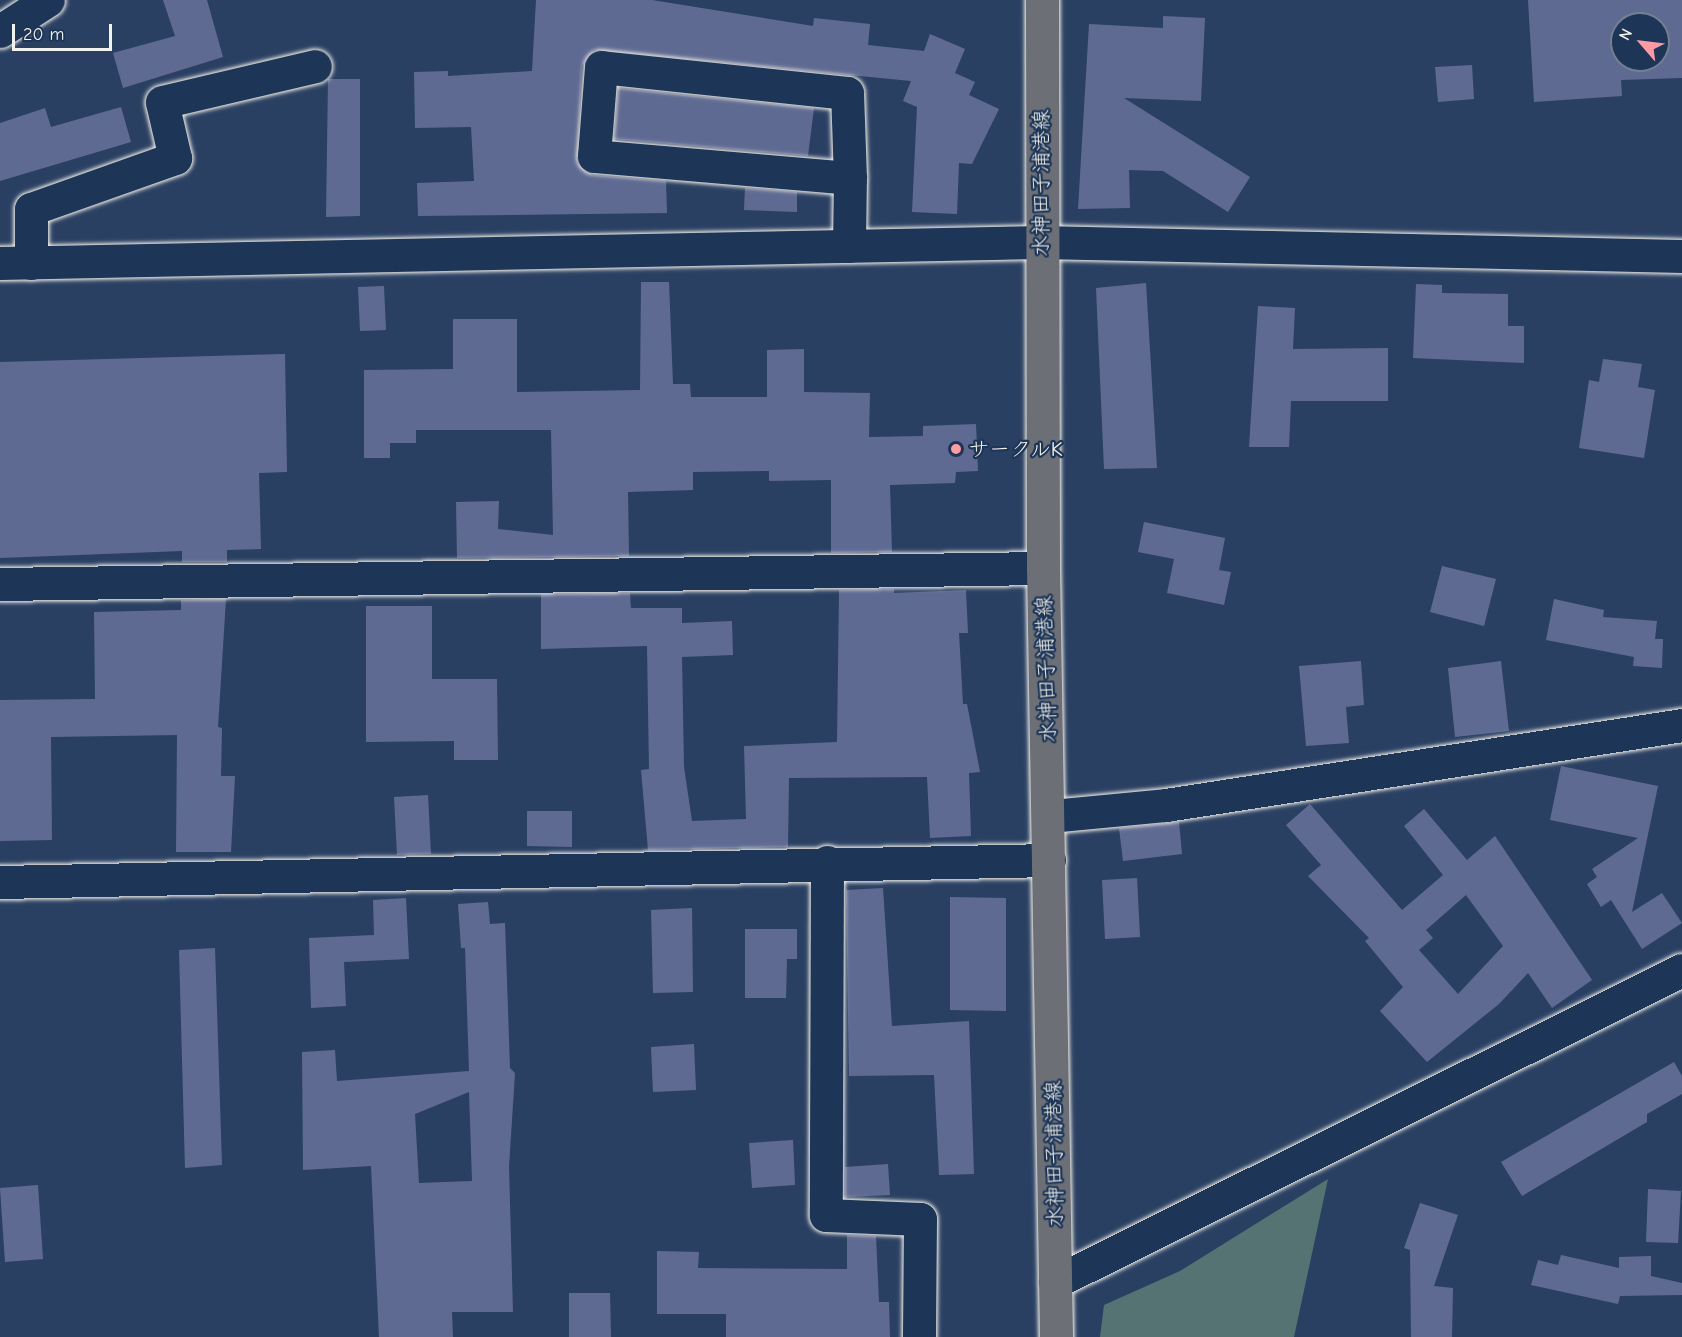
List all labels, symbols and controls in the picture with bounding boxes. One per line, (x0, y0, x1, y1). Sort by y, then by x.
scale bar (15, 12, 116, 50)
north arrow (1610, 12, 1670, 72)
text: 20 m (23, 24, 64, 45)
text: N (1615, 26, 1636, 43)
street label: 水神田子浦港線 (1028, 110, 1054, 256)
place label: サークルK (968, 436, 1064, 462)
marker: サークルK (949, 442, 963, 456)
street label: 水神田子浦港線 (1031, 595, 1061, 743)
street label: 水神田子浦港線 (1040, 1080, 1068, 1228)

